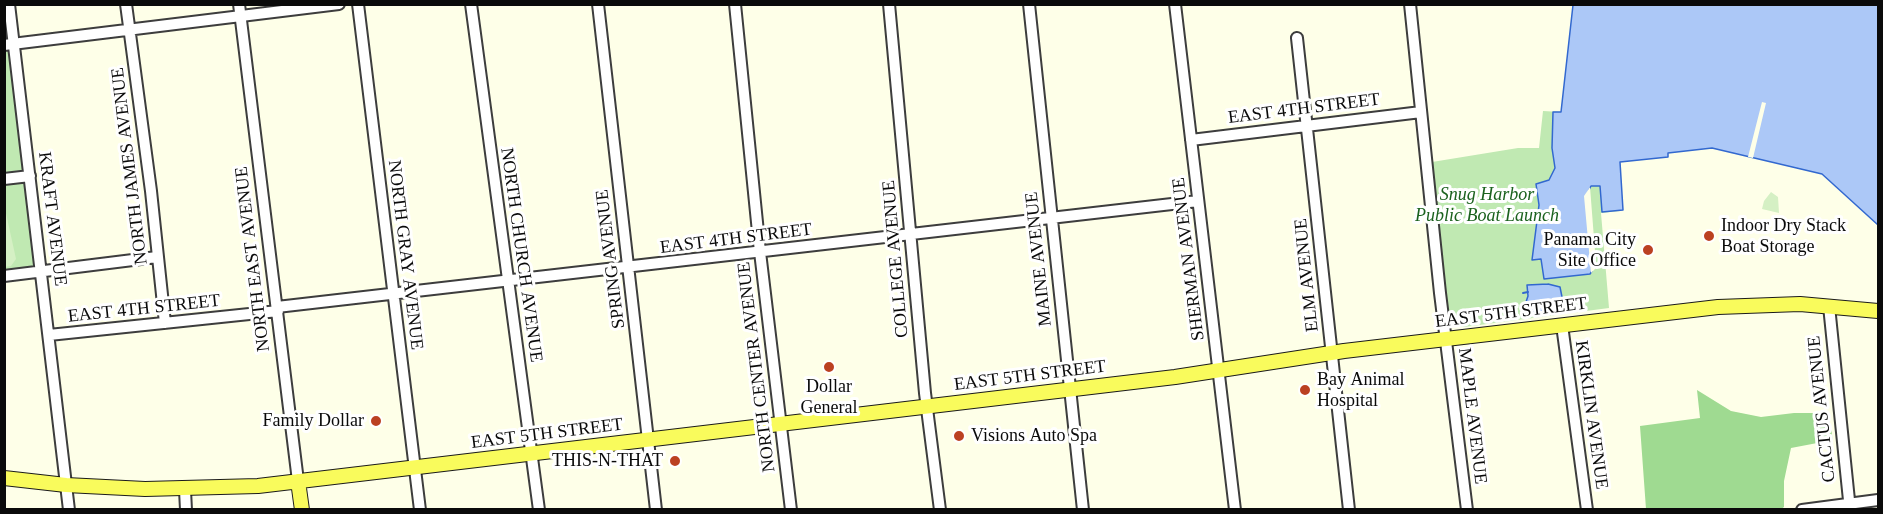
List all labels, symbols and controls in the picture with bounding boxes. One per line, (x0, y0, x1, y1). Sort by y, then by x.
street label: NORTH JAMES AVENUE (107, 66, 153, 266)
street label: EAST 4TH STREET (1227, 89, 1381, 129)
street label: NORTH CHURCH AVENUE (495, 146, 547, 364)
street label: KRAFT AVENUE (33, 151, 71, 287)
street label: NORTH GRAY AVENUE (383, 159, 427, 351)
street label: NORTH EAST AVENUE (231, 165, 275, 353)
street label: SHERMAN AVENUE (1168, 176, 1210, 342)
street label: COLLEGE AVENUE (878, 179, 914, 339)
park label: Snug Harbor Public Boat Launch (1415, 184, 1559, 226)
street label: SPRING AVENUE (592, 188, 630, 330)
street label: MAINE AVENUE (1021, 191, 1057, 327)
place label: Indoor Dry Stack Boat Storage (1721, 215, 1846, 258)
street label: ELM AVENUE (1290, 217, 1324, 333)
street label: EAST 4TH STREET (659, 219, 813, 259)
place label: Panama City Site Office (1544, 229, 1636, 272)
marker: Indoor Dry Stack Boat Storage (1702, 229, 1716, 243)
marker: Panama City Site Office (1641, 243, 1655, 257)
street label: NORTH CENTER AVENUE (733, 261, 781, 473)
street label: EAST 4TH STREET (67, 290, 221, 328)
street label: EAST 5TH STREET (1434, 293, 1588, 333)
street label: CACTUS AVENUE (1804, 335, 1840, 483)
street label: KIRKLIN AVENUE (1570, 339, 1612, 491)
street label: MAPLE AVENUE (1453, 347, 1491, 485)
street label: EAST 5TH STREET (953, 356, 1107, 396)
marker: Dollar General (822, 360, 836, 374)
place label: Bay Animal Hospital (1317, 369, 1404, 412)
place label: Dollar General (801, 376, 857, 418)
marker: Bay Animal Hospital (1298, 383, 1312, 397)
place label: Family Dollar (263, 410, 364, 432)
marker: Family Dollar (369, 414, 383, 428)
street label: EAST 5TH STREET (470, 414, 624, 454)
place label: Visions Auto Spa (971, 425, 1097, 447)
marker: Visions Auto Spa (952, 429, 966, 443)
place label: THIS-N-THAT (552, 450, 663, 472)
marker: THIS-N-THAT (668, 454, 682, 468)

